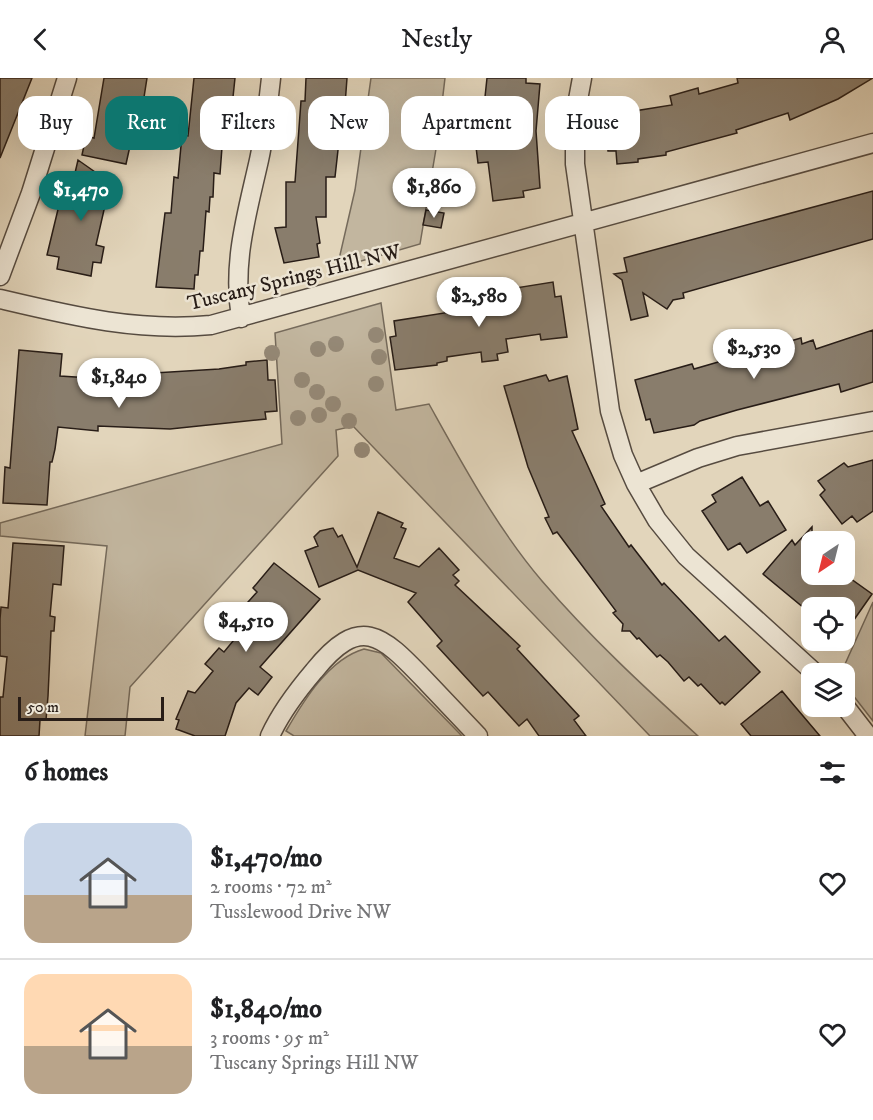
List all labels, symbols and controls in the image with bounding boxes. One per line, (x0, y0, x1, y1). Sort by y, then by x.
text: Nestly (401, 22, 472, 56)
icon: back (24, 23, 57, 56)
icon: person (816, 23, 849, 56)
chip: Buy (18, 96, 93, 150)
chip: Rent (105, 96, 188, 150)
chip: Filters (200, 96, 296, 150)
chip: New (308, 96, 389, 150)
chip: Apartment (401, 96, 533, 150)
chip: House (545, 96, 640, 150)
pin: $1,860 (385, 168, 483, 219)
pin: $1,470 (32, 171, 130, 222)
text: $1,860 (407, 175, 461, 200)
text: $1,470 (53, 178, 109, 203)
street label: Tuscany Springs Hill NW (185, 239, 404, 317)
pin: $2,580 (430, 277, 528, 328)
text: $2,580 (451, 284, 507, 309)
pin: $2,530 (705, 329, 803, 380)
text: $2,530 (727, 336, 781, 361)
pin: $1,840 (70, 358, 168, 409)
text: $1,840 (91, 365, 147, 390)
north arrow (801, 531, 855, 585)
map controls (801, 531, 855, 717)
button: locate (801, 597, 855, 651)
pin: $4,510 (197, 602, 295, 653)
text: $4,510 (218, 609, 274, 634)
button: layers (801, 663, 855, 717)
scale bar (18, 694, 164, 722)
text: 50 m (27, 697, 59, 717)
text: 6 homes (24, 756, 108, 789)
icon: filters (816, 756, 849, 789)
text: $1,470/mo (210, 842, 322, 875)
icon: home (72, 847, 144, 919)
icon: heart (816, 867, 849, 900)
text: 2 rooms · 72 m² (210, 875, 332, 900)
text: Tusslewood Drive NW (210, 900, 391, 925)
text: $1,840/mo (210, 993, 322, 1026)
icon: home (72, 998, 144, 1070)
icon: heart (816, 1018, 849, 1051)
text: 3 rooms · 95 m² (210, 1026, 329, 1051)
text: Tuscany Springs Hill NW (210, 1051, 418, 1076)

